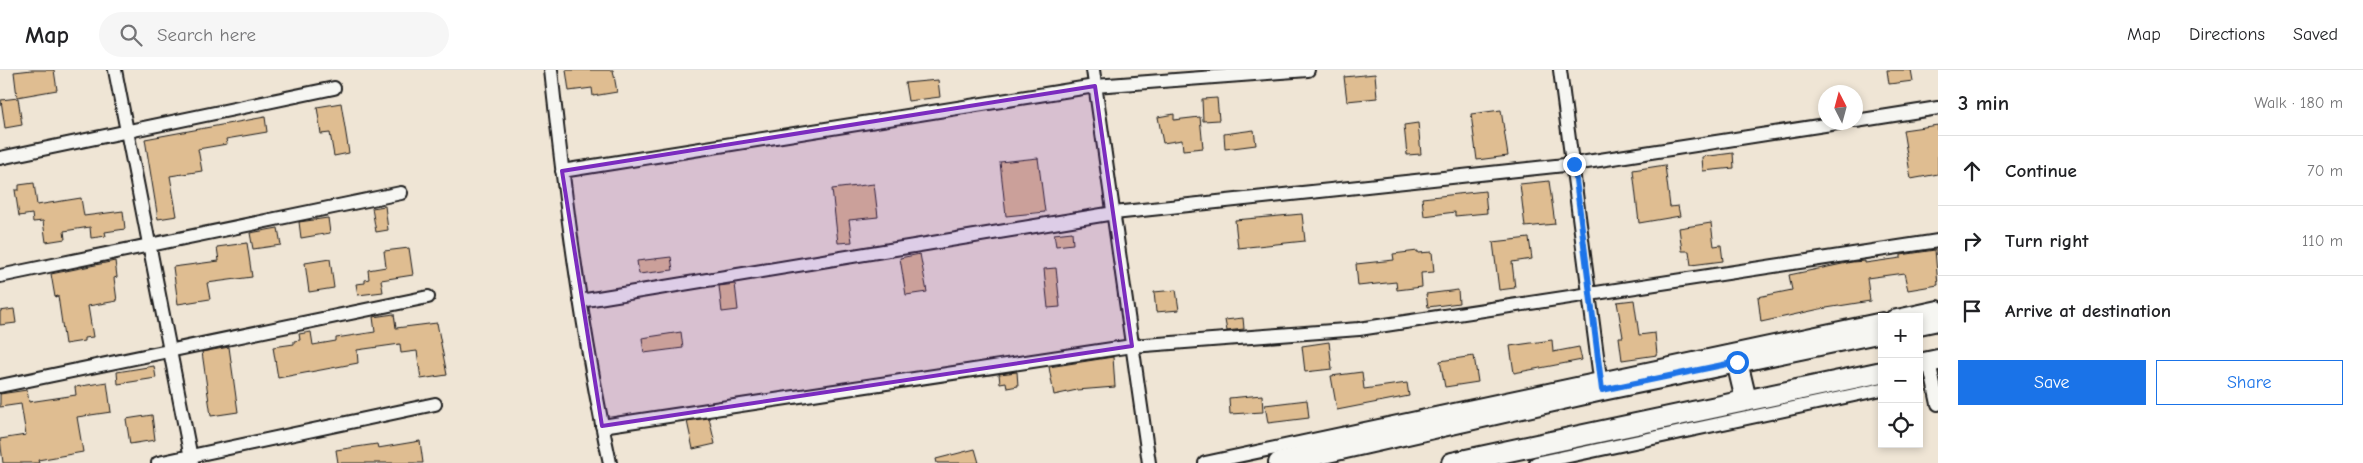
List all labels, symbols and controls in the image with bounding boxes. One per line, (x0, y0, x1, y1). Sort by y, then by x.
search box (99, 12, 449, 57)
text: Map (25, 21, 69, 49)
icon: search (117, 21, 145, 49)
text: Search here (157, 24, 256, 46)
text: Map (2127, 24, 2161, 45)
text: Directions (2189, 24, 2265, 45)
text: Saved (2293, 24, 2338, 45)
north arrow (1818, 85, 1863, 130)
text: 3 min (1958, 91, 2009, 115)
text: Walk · 180 m (2254, 94, 2343, 112)
route end (1563, 153, 1586, 176)
icon: ahead (1958, 157, 1986, 185)
text: Continue (2005, 160, 2077, 182)
text: 70 m (2307, 162, 2343, 180)
icon: right (1958, 227, 1986, 255)
text: Turn right (2005, 230, 2089, 252)
text: 110 m (2302, 232, 2343, 250)
icon: arrive (1958, 297, 1986, 325)
text: Arrive at destination (2005, 300, 2171, 322)
map controls (1878, 313, 1923, 448)
button: + (1878, 313, 1923, 358)
route start (1726, 351, 1749, 374)
button: − (1878, 358, 1923, 403)
button: Save (1958, 360, 2146, 405)
button: Share (2156, 360, 2343, 405)
button: locate (1878, 403, 1923, 448)

